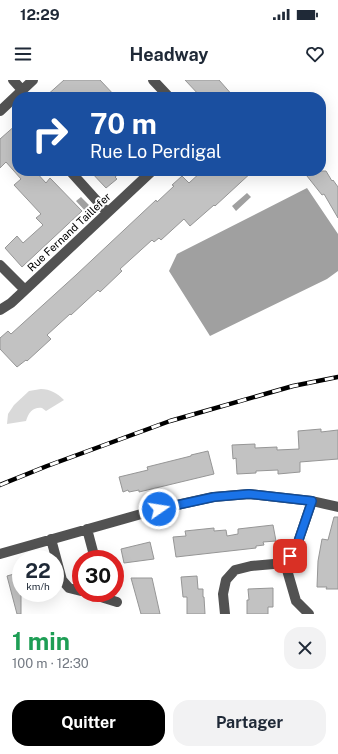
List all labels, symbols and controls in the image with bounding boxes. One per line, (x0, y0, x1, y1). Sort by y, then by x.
text: 12:29 (20, 6, 60, 23)
icon: menu (12, 43, 34, 65)
icon: heart (304, 43, 326, 65)
text: Headway (130, 44, 208, 65)
text: 70 m (90, 107, 157, 140)
icon: right (24, 108, 76, 160)
text: Rue Lo Perdigal (90, 141, 221, 162)
street label: Rue Fernand Taillefer (25, 190, 113, 274)
position arrow (138, 488, 180, 530)
pin (273, 539, 307, 573)
icon: arrive (279, 545, 301, 567)
speed limit sign: 30 (72, 550, 124, 602)
text: 22 (25, 559, 51, 583)
text: km/h (26, 580, 50, 592)
text: 1 min (12, 627, 70, 655)
button: close (284, 627, 326, 669)
text: 100 m · 12:30 (12, 656, 89, 671)
button: Quitter (12, 700, 165, 746)
button: Partager (173, 700, 326, 746)

